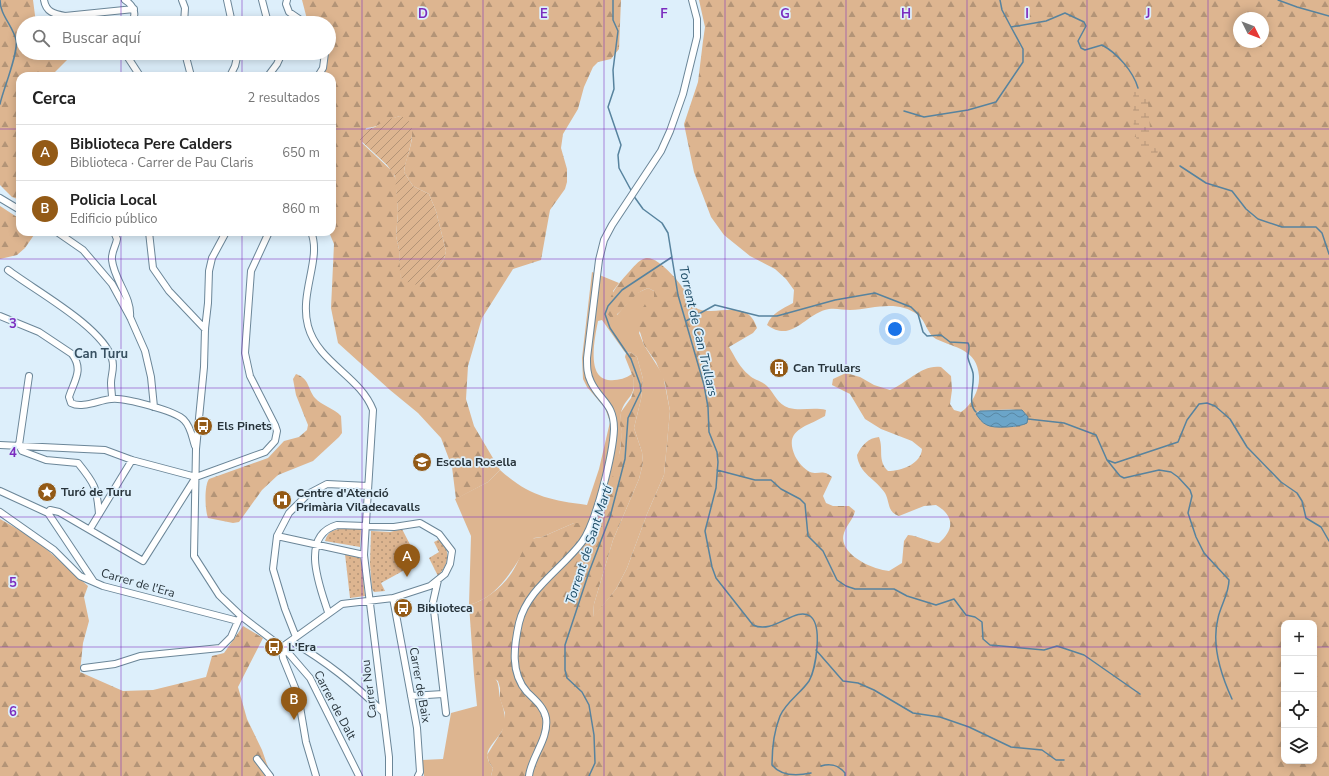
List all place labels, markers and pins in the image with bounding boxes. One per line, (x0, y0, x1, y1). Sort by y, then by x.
building icon: Can Trullars (768, 357, 790, 379)
place label: Can Trullars (793, 360, 861, 376)
bus stop icon: Els Pinets (192, 415, 214, 437)
place label: Els Pinets (217, 418, 272, 434)
school or university icon: Escola Rosella (411, 451, 433, 473)
place label: Escola Rosella (436, 454, 517, 470)
place icon: Turó de Turu (36, 481, 58, 503)
place label: Turó de Turu (61, 484, 131, 500)
place label: Centre d'Atenció Primària Viladecavalls (296, 485, 420, 515)
hospital icon: Centre d'Atenció Primària Viladecavalls (271, 489, 293, 511)
pin: A (394, 544, 420, 577)
bus stop icon: Biblioteca (392, 597, 414, 619)
place label: Biblioteca (417, 600, 473, 616)
bus stop icon: L'Era (263, 636, 285, 658)
place label: L'Era (288, 639, 316, 655)
pin: B (281, 687, 307, 720)

